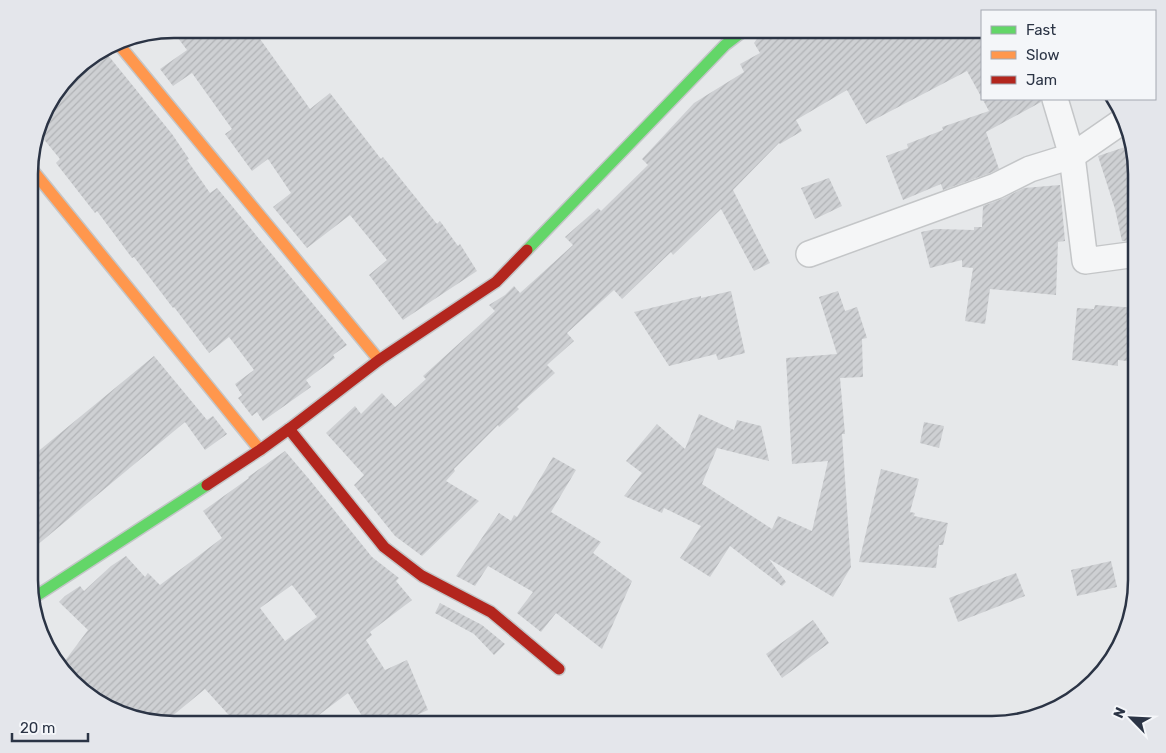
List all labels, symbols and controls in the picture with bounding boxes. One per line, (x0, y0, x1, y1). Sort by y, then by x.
legend (981, 10, 1156, 100)
text: Fast (1026, 21, 1056, 39)
text: Slow (1026, 46, 1059, 64)
text: Jam (1026, 71, 1057, 89)
north arrow (1106, 693, 1156, 743)
text: N (1110, 705, 1129, 721)
scale bar (12, 710, 89, 742)
text: 20 m (20, 719, 55, 737)

